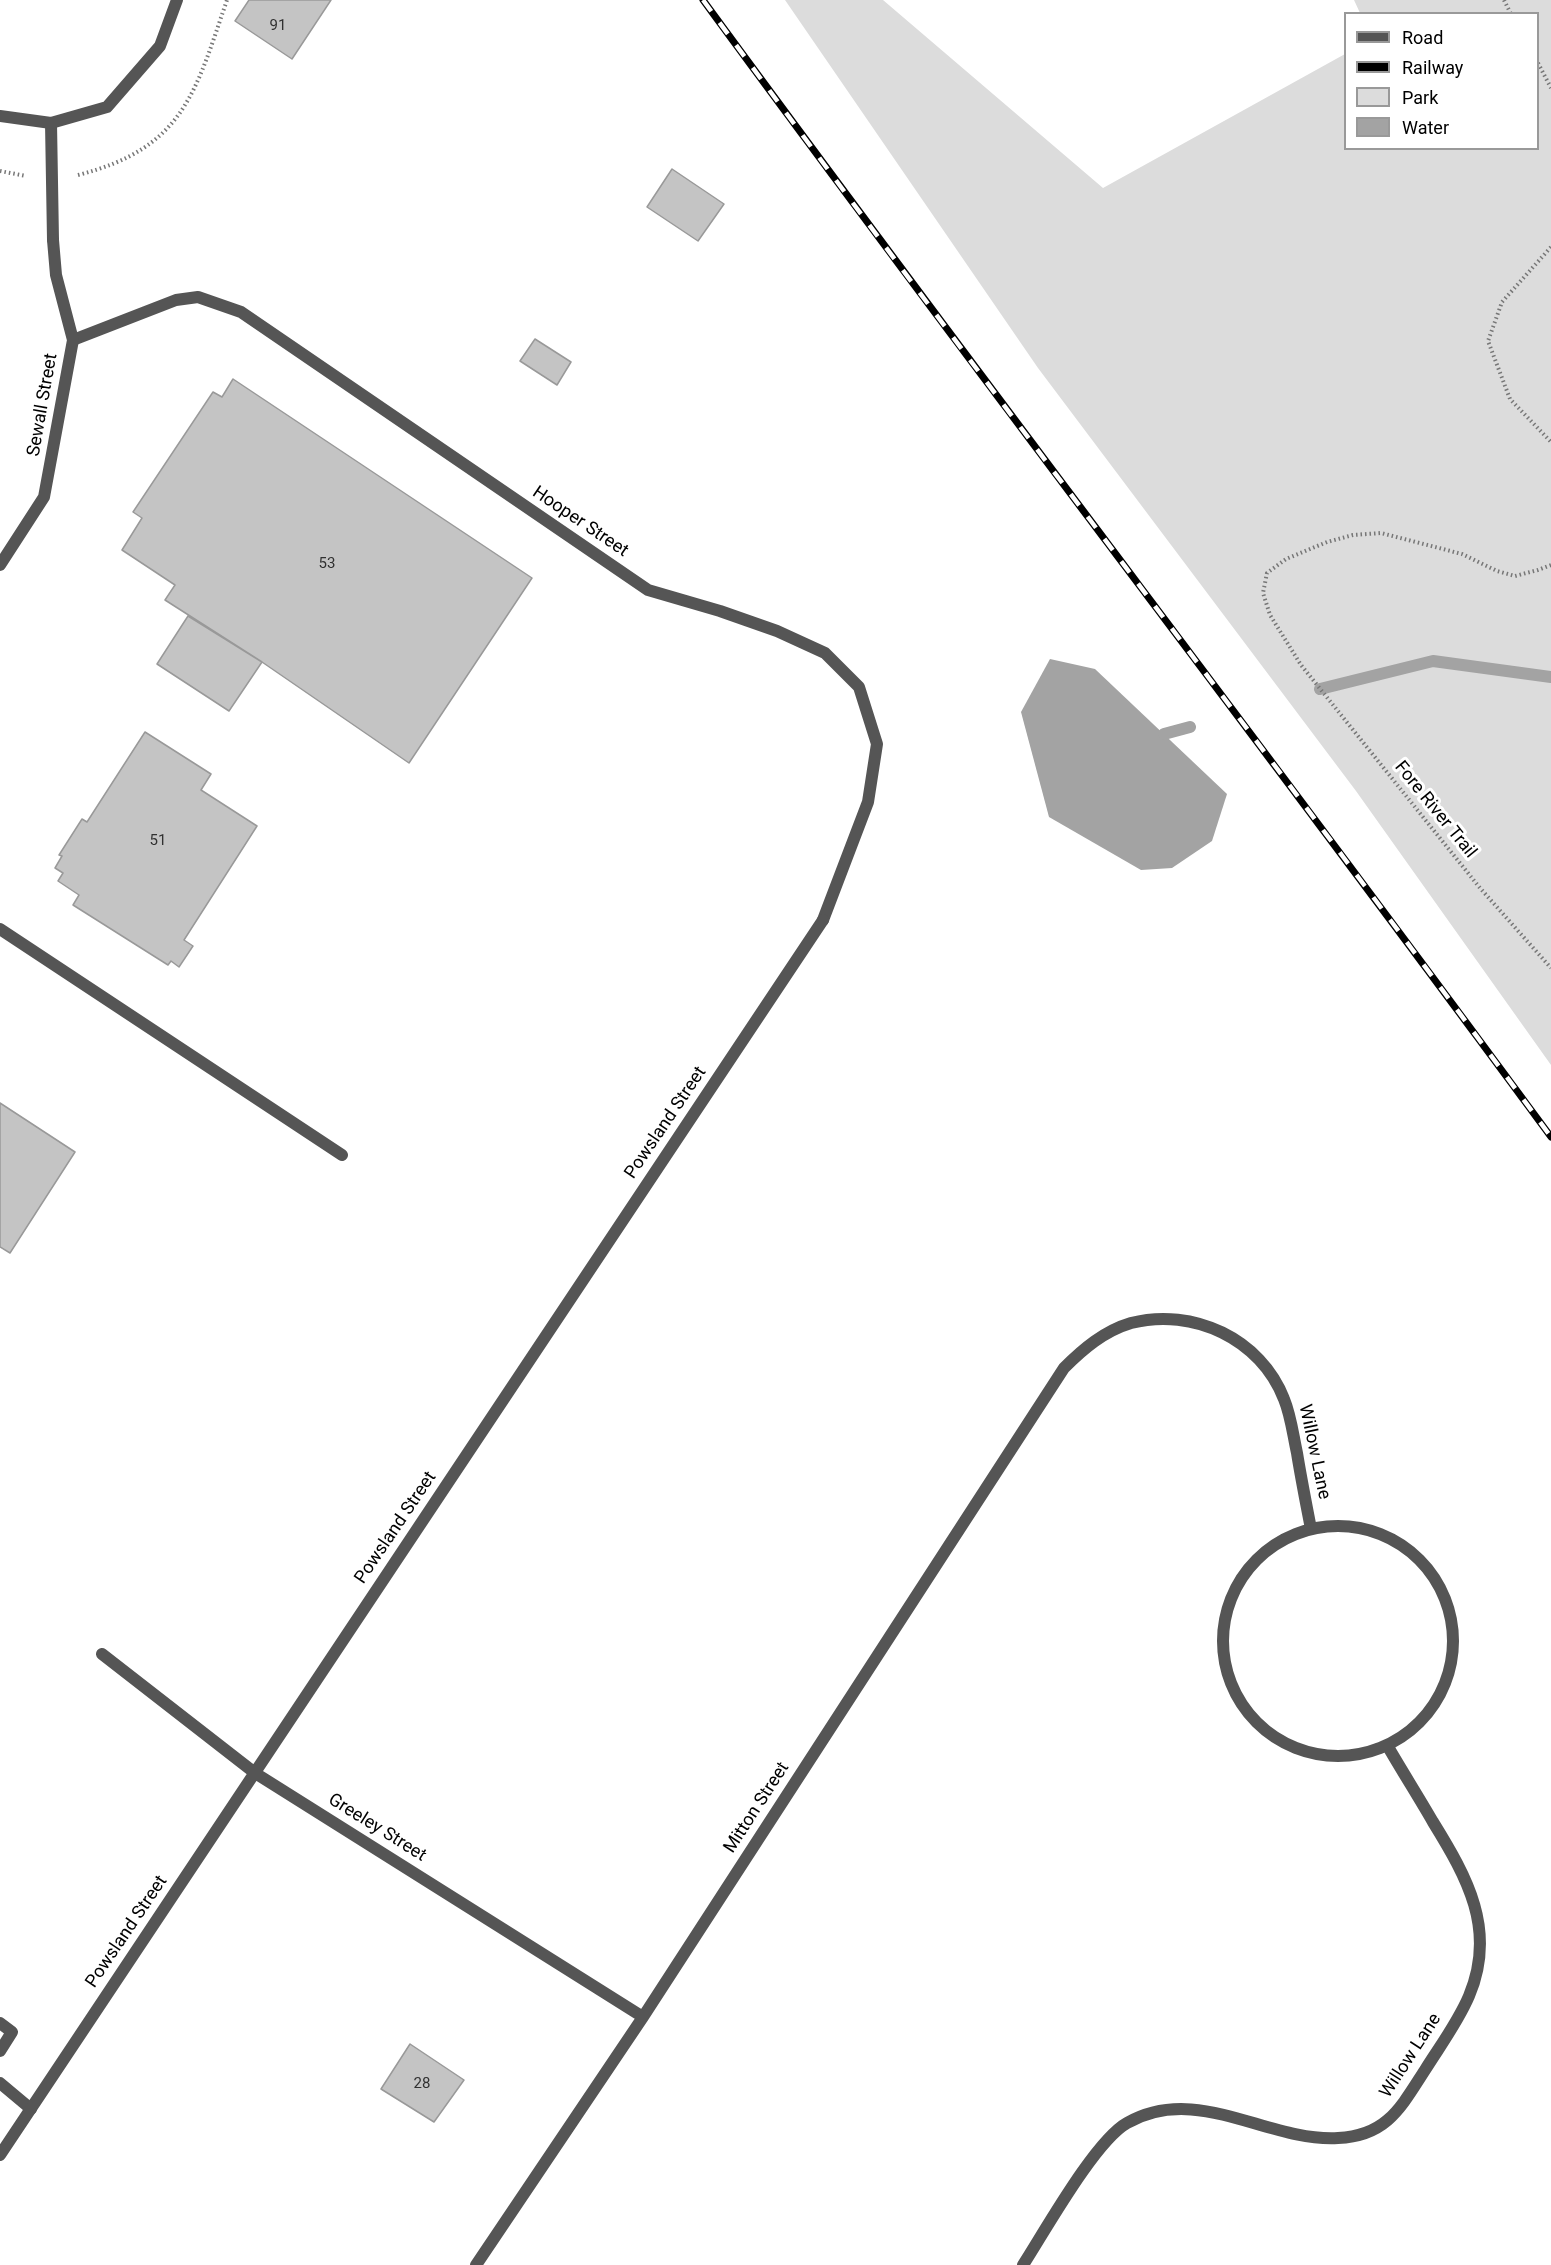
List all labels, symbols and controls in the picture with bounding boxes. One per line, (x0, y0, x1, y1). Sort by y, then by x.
legend (1344, 12, 1539, 150)
house number: 91 (270, 17, 286, 35)
text: Road (1402, 27, 1443, 48)
text: Railway (1402, 57, 1463, 78)
text: Park (1402, 87, 1438, 108)
text: Water (1402, 117, 1449, 138)
street label: Sewall Street (23, 352, 63, 458)
street label: Hooper Street (528, 482, 632, 562)
house number: 53 (319, 555, 335, 573)
street label: Fore River Trail (1389, 757, 1481, 863)
house number: 51 (150, 832, 166, 850)
street label: Powsland Street (621, 1063, 711, 1183)
street label: Willow Lane (1293, 1403, 1335, 1501)
street label: Powsland Street (351, 1468, 441, 1588)
street label: Mitton Street (720, 1759, 794, 1857)
street label: Greeley Street (324, 1789, 430, 1867)
street label: Powsland Street (82, 1872, 172, 1992)
street label: Willow Lane (1376, 2010, 1446, 2102)
house number: 28 (414, 2075, 430, 2093)

